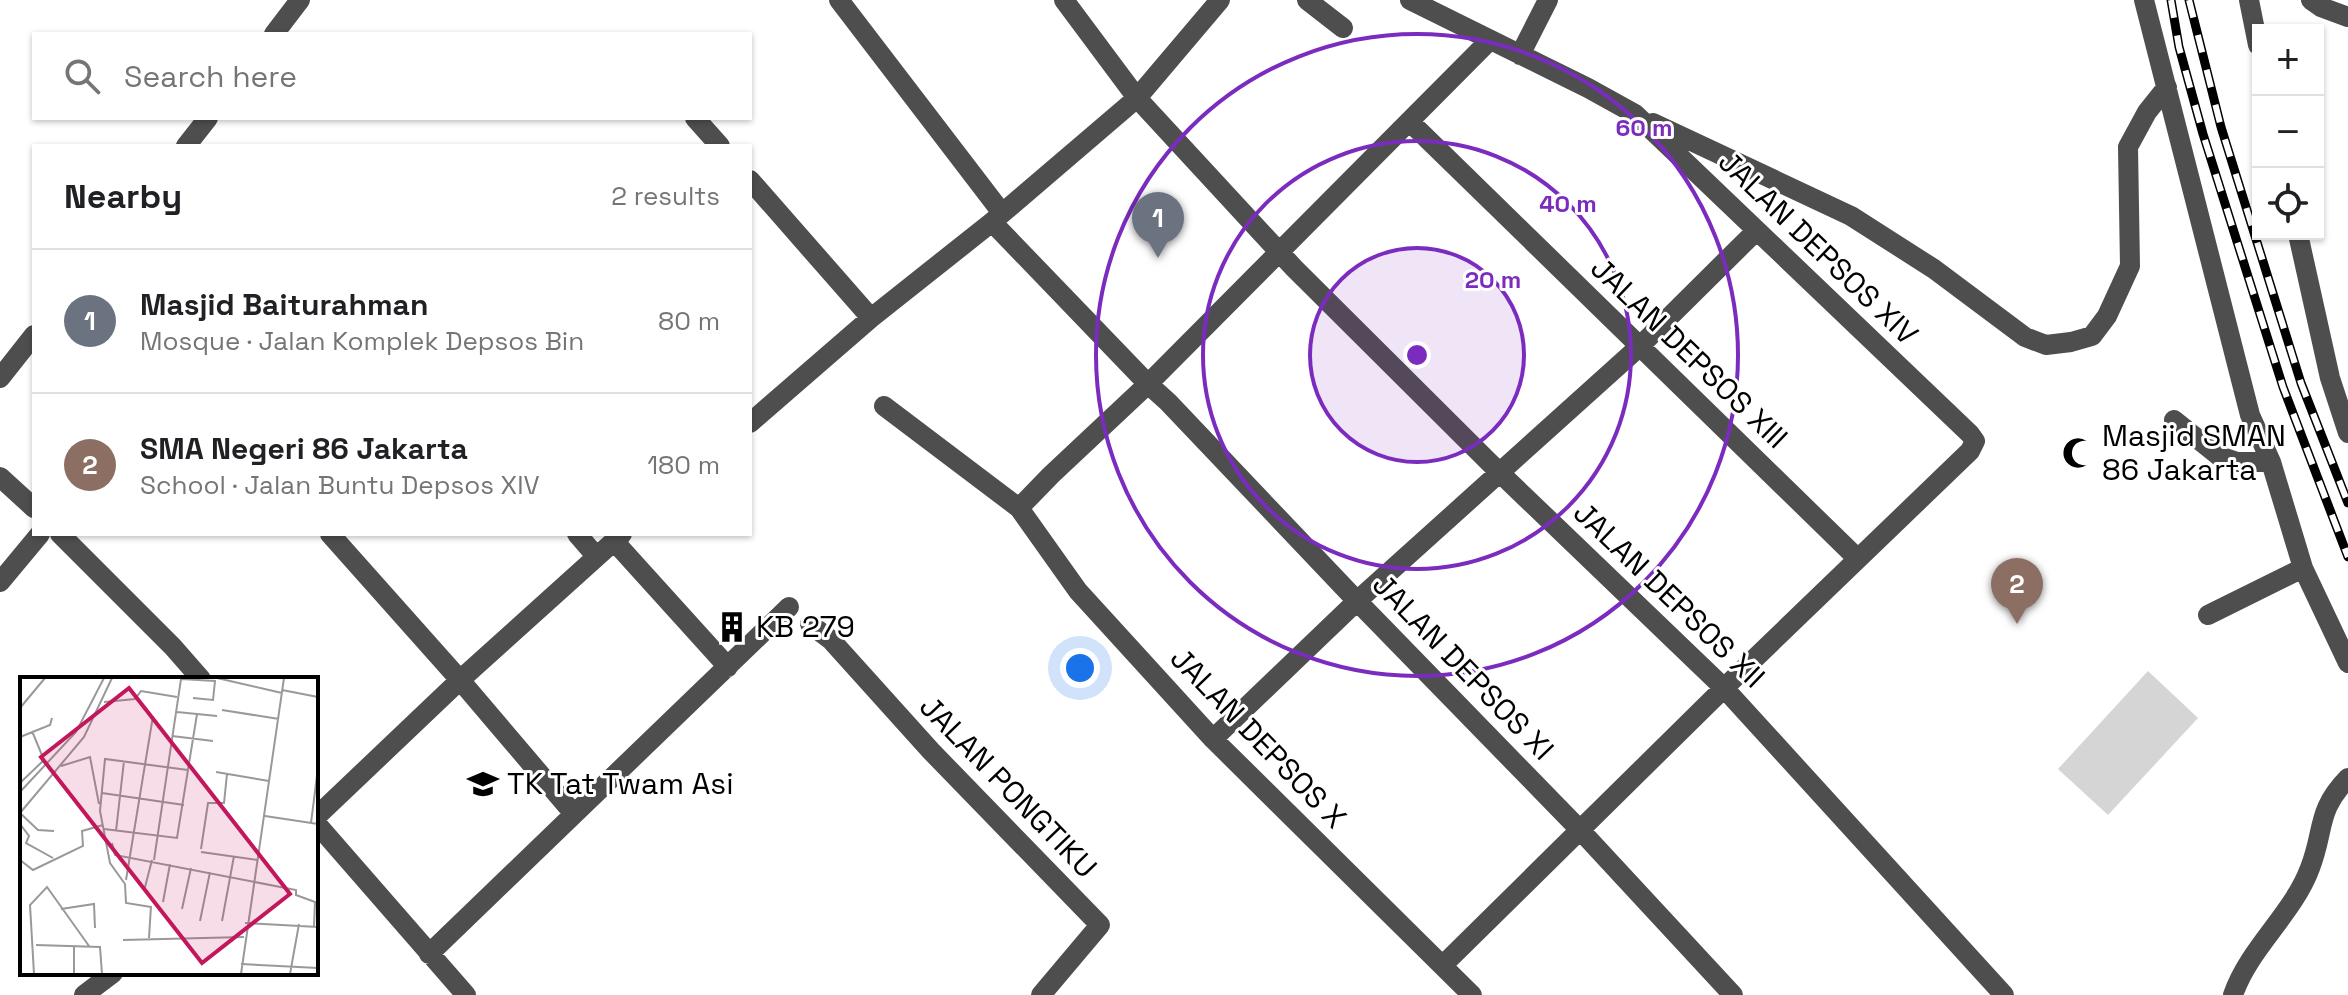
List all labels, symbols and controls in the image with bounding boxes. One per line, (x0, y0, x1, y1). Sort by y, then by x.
map controls (2252, 24, 2324, 240)
button: + (2252, 24, 2324, 96)
search box (32, 32, 752, 120)
icon: search (60, 54, 104, 98)
text: Search here (124, 57, 297, 96)
button: − (2252, 96, 2324, 168)
text: 60 m (1616, 112, 1672, 143)
street label: JALAN DEPSOS XIV (1710, 142, 1927, 353)
button: locate (2252, 168, 2324, 240)
text: Nearby (64, 175, 182, 218)
text: 2 results (611, 179, 720, 213)
text: 40 m (1539, 188, 1597, 219)
pin: 1 (1132, 192, 1184, 258)
street label: JALAN DEPSOS XIII (1583, 249, 1796, 457)
text: 20 m (1465, 264, 1521, 295)
text: Masjid Baiturahman (140, 285, 428, 324)
text: 1 (84, 304, 96, 338)
text: 80 m (658, 304, 720, 338)
text: Mosque · Jalan Komplek Depsos Bin (140, 324, 584, 358)
centre of rings (1403, 341, 1431, 369)
place label: Masjid SMAN 86 Jakarta (2102, 416, 2286, 489)
text: SMA Negeri 86 Jakarta (140, 429, 468, 468)
mosque icon: Masjid SMAN 86 Jakarta (2061, 436, 2095, 470)
text: 2 (82, 448, 98, 482)
text: 180 m (647, 448, 720, 482)
text: School · Jalan Buntu Depsos XIV (140, 468, 540, 502)
street label: JALAN DEPSOS XII (1565, 493, 1773, 696)
pin: 2 (1991, 558, 2043, 624)
street label: JALAN DEPSOS XI (1364, 565, 1562, 768)
place label: KB 279 (756, 607, 855, 646)
building icon: KB 279 (715, 610, 749, 644)
street label: JALAN DEPSOS X (1162, 639, 1355, 837)
your location (1060, 648, 1100, 688)
inset map (20, 677, 318, 975)
street label: JALAN PONGTIKU (911, 687, 1105, 886)
place label: TK Tat Twam Asi (507, 764, 734, 803)
school or university icon: TK Tat Twam Asi (466, 767, 500, 801)

